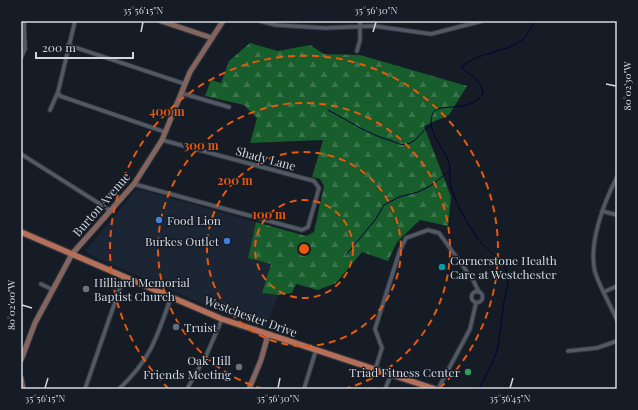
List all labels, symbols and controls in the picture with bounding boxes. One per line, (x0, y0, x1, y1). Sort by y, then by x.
text: 35°56'15"N (123, 3, 163, 17)
text: 35°56'30"N (354, 3, 398, 17)
scale bar (36, 34, 133, 60)
text: 200 m (42, 39, 76, 55)
text: 80°02'30"W (620, 61, 634, 110)
text: 400 m (149, 103, 185, 119)
text: 300 m (184, 137, 219, 153)
street label: Shady Lane (234, 142, 298, 174)
street label: Burton Avenue (69, 169, 133, 239)
text: 200 m (217, 172, 253, 188)
text: 100 m (252, 206, 286, 222)
place label: Food Lion (167, 212, 221, 228)
marker: Food Lion (154, 215, 164, 225)
place label: Burkes Outlet (145, 233, 220, 249)
marker: Burkes Outlet (222, 236, 232, 246)
centre of rings (297, 242, 311, 256)
place label: Cornerstone Health Care at Westchester (450, 252, 557, 282)
marker: Cornerstone Health Care at Westchester (437, 262, 447, 272)
place label: Hilliard Memorial Baptist Church (94, 274, 190, 304)
text: 80°02'00"W (4, 279, 18, 330)
marker: Hilliard Memorial Baptist Church (81, 284, 91, 294)
street label: Westchester Drive (201, 291, 300, 340)
place label: Truist (184, 319, 218, 335)
marker: Truist (171, 322, 181, 332)
place label: Oak Hill Friends Meeting (143, 352, 232, 382)
marker: Oak Hill Friends Meeting (234, 362, 244, 372)
place label: Triad Fitness Center (349, 364, 461, 380)
marker: Triad Fitness Center (463, 367, 473, 377)
text: 35°56'15"N (25, 391, 65, 405)
text: 35°56'30"N (256, 391, 300, 405)
text: 35°56'45"N (489, 391, 531, 405)

